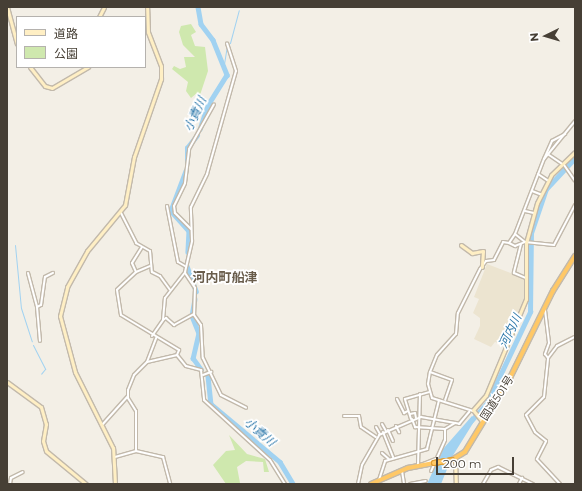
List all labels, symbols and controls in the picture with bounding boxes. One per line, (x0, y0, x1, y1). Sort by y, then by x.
legend (16, 16, 146, 68)
north arrow (526, 16, 566, 56)
text: 道路 (54, 26, 78, 41)
text: N (527, 32, 541, 42)
text: 公園 (54, 46, 78, 61)
water label: 小責川 (181, 95, 209, 133)
district label: 河内町船津 (193, 269, 257, 285)
water label: 河内川 (496, 312, 524, 350)
street label: 国道501号 (478, 373, 516, 423)
water label: 小責川 (242, 415, 278, 449)
scale bar (438, 449, 516, 475)
text: 200 m (443, 456, 482, 471)

